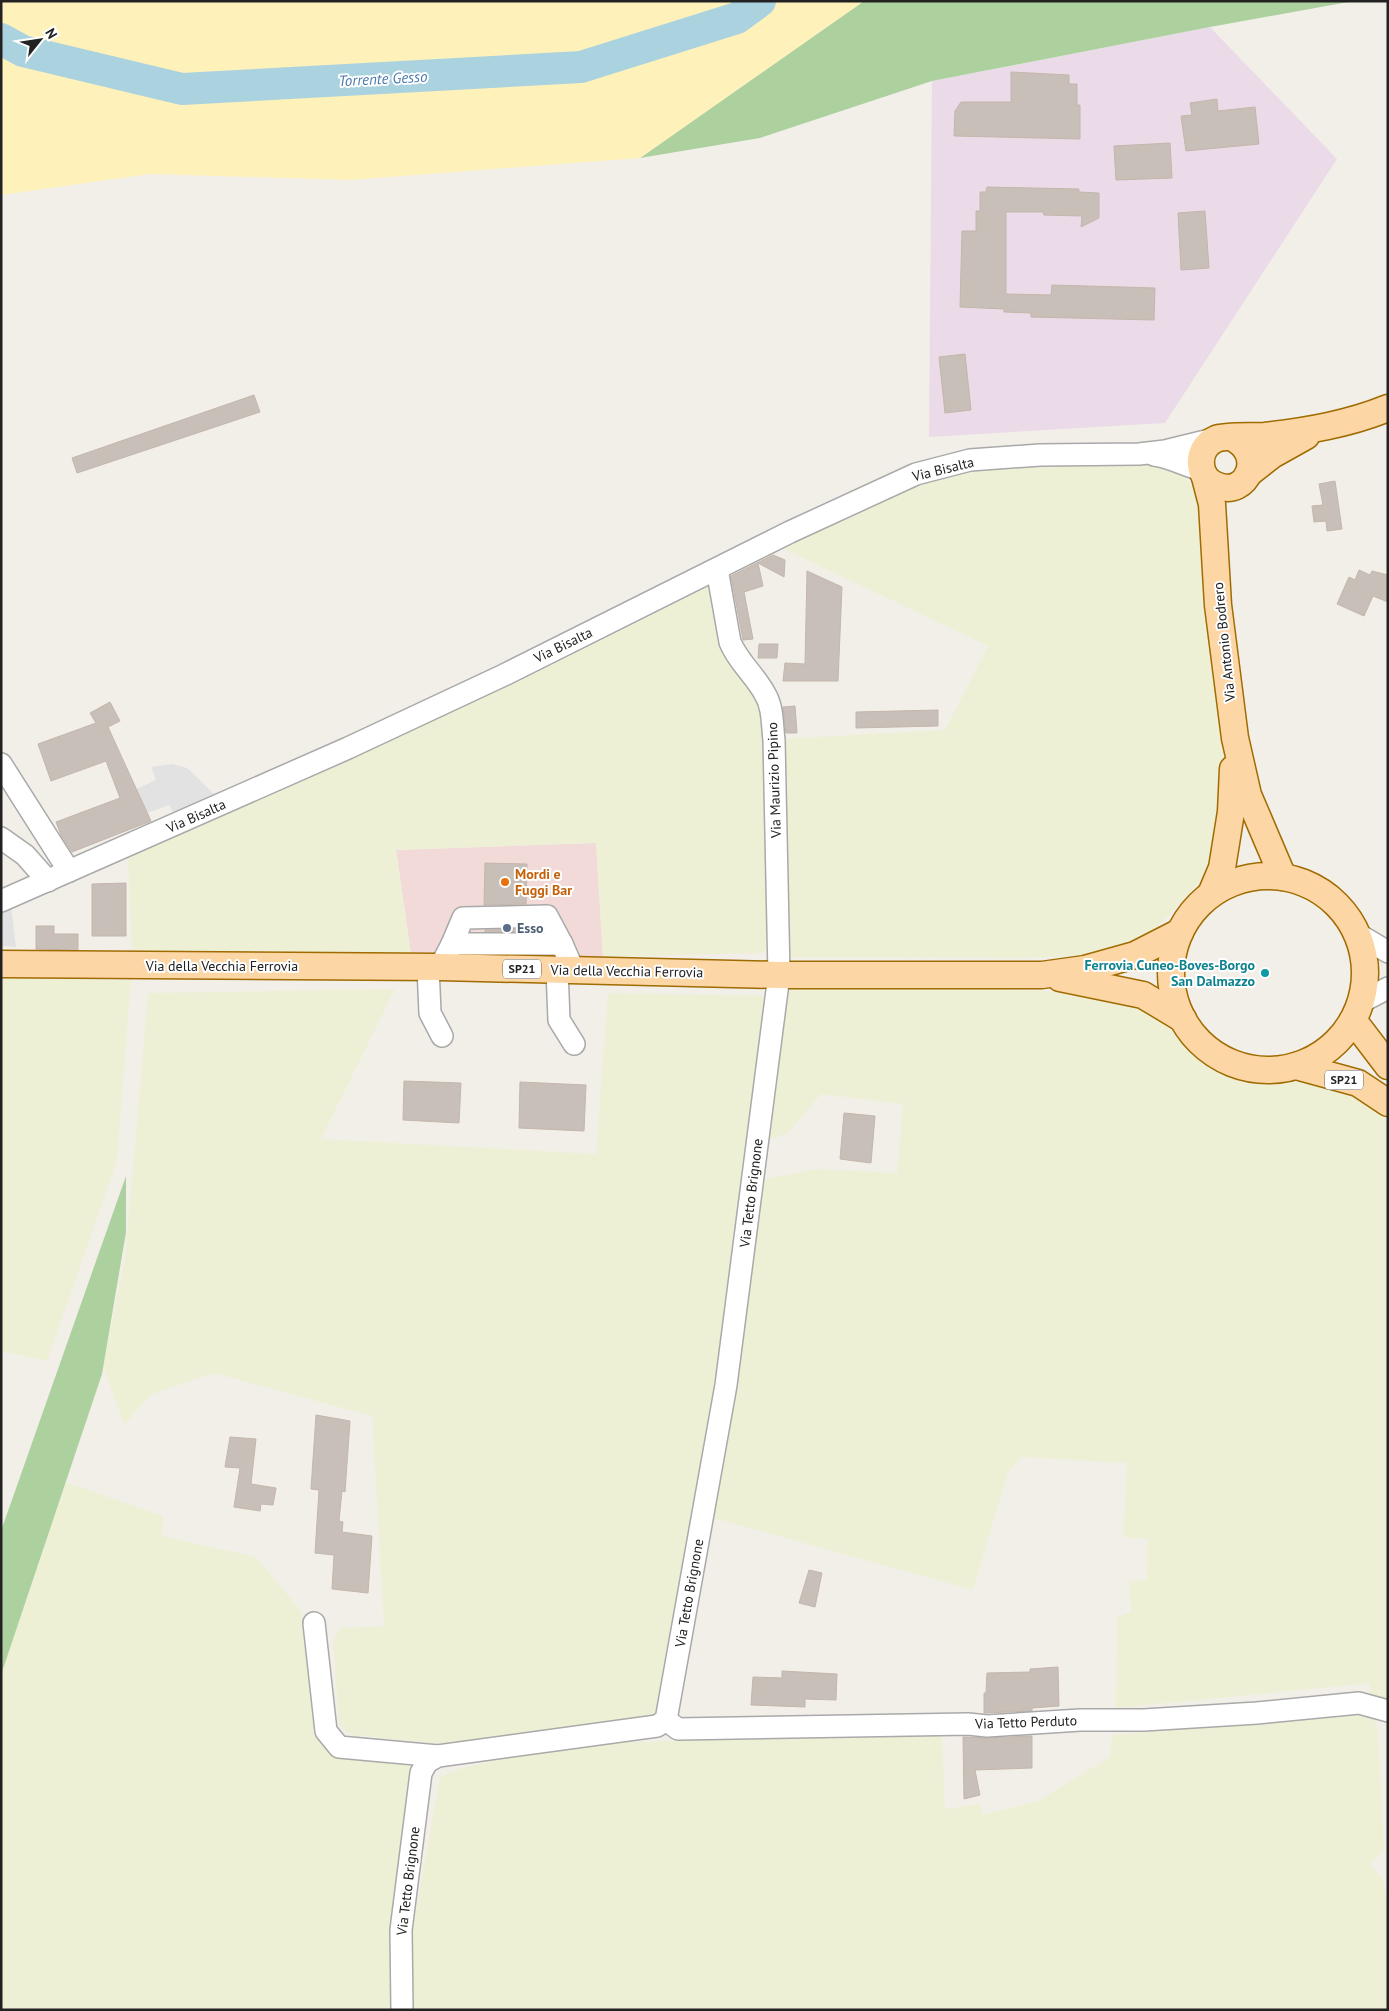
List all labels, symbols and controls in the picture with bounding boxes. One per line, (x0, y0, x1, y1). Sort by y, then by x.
north arrow (15, 15, 65, 65)
text: N (41, 25, 61, 42)
water label: Torrente Gesso (338, 67, 428, 90)
street label: Via Bisalta (909, 453, 976, 486)
street label: Via Antonio Bodrero (1209, 581, 1239, 704)
street label: Via Bisalta (530, 623, 595, 667)
street label: Via Maurizio Pipino (763, 722, 785, 839)
street label: Via Bisalta (163, 795, 228, 837)
place label: Mordi e Fuggi Bar (515, 865, 572, 899)
marker: Mordi e Fuggi Bar (499, 876, 511, 888)
place label: Esso (517, 919, 544, 937)
marker: Esso (501, 922, 513, 934)
place label: Ferrovia Cuneo-Boves-Borgo San Dalmazzo (1084, 956, 1255, 990)
street label: Via della Vecchia Ferrovia (145, 957, 298, 975)
road number: SP21 (503, 960, 541, 979)
street label: Via della Vecchia Ferrovia (550, 961, 704, 981)
marker: Ferrovia Cuneo-Boves-Borgo San Dalmazzo (1259, 967, 1271, 979)
road number: SP21 (1325, 1070, 1363, 1090)
street label: Via Tetto Brignone (735, 1137, 767, 1250)
street label: Via Tetto Brignone (670, 1537, 707, 1650)
street label: Via Tetto Perduto (974, 1711, 1077, 1733)
street label: Via Tetto Brignone (392, 1825, 424, 1938)

